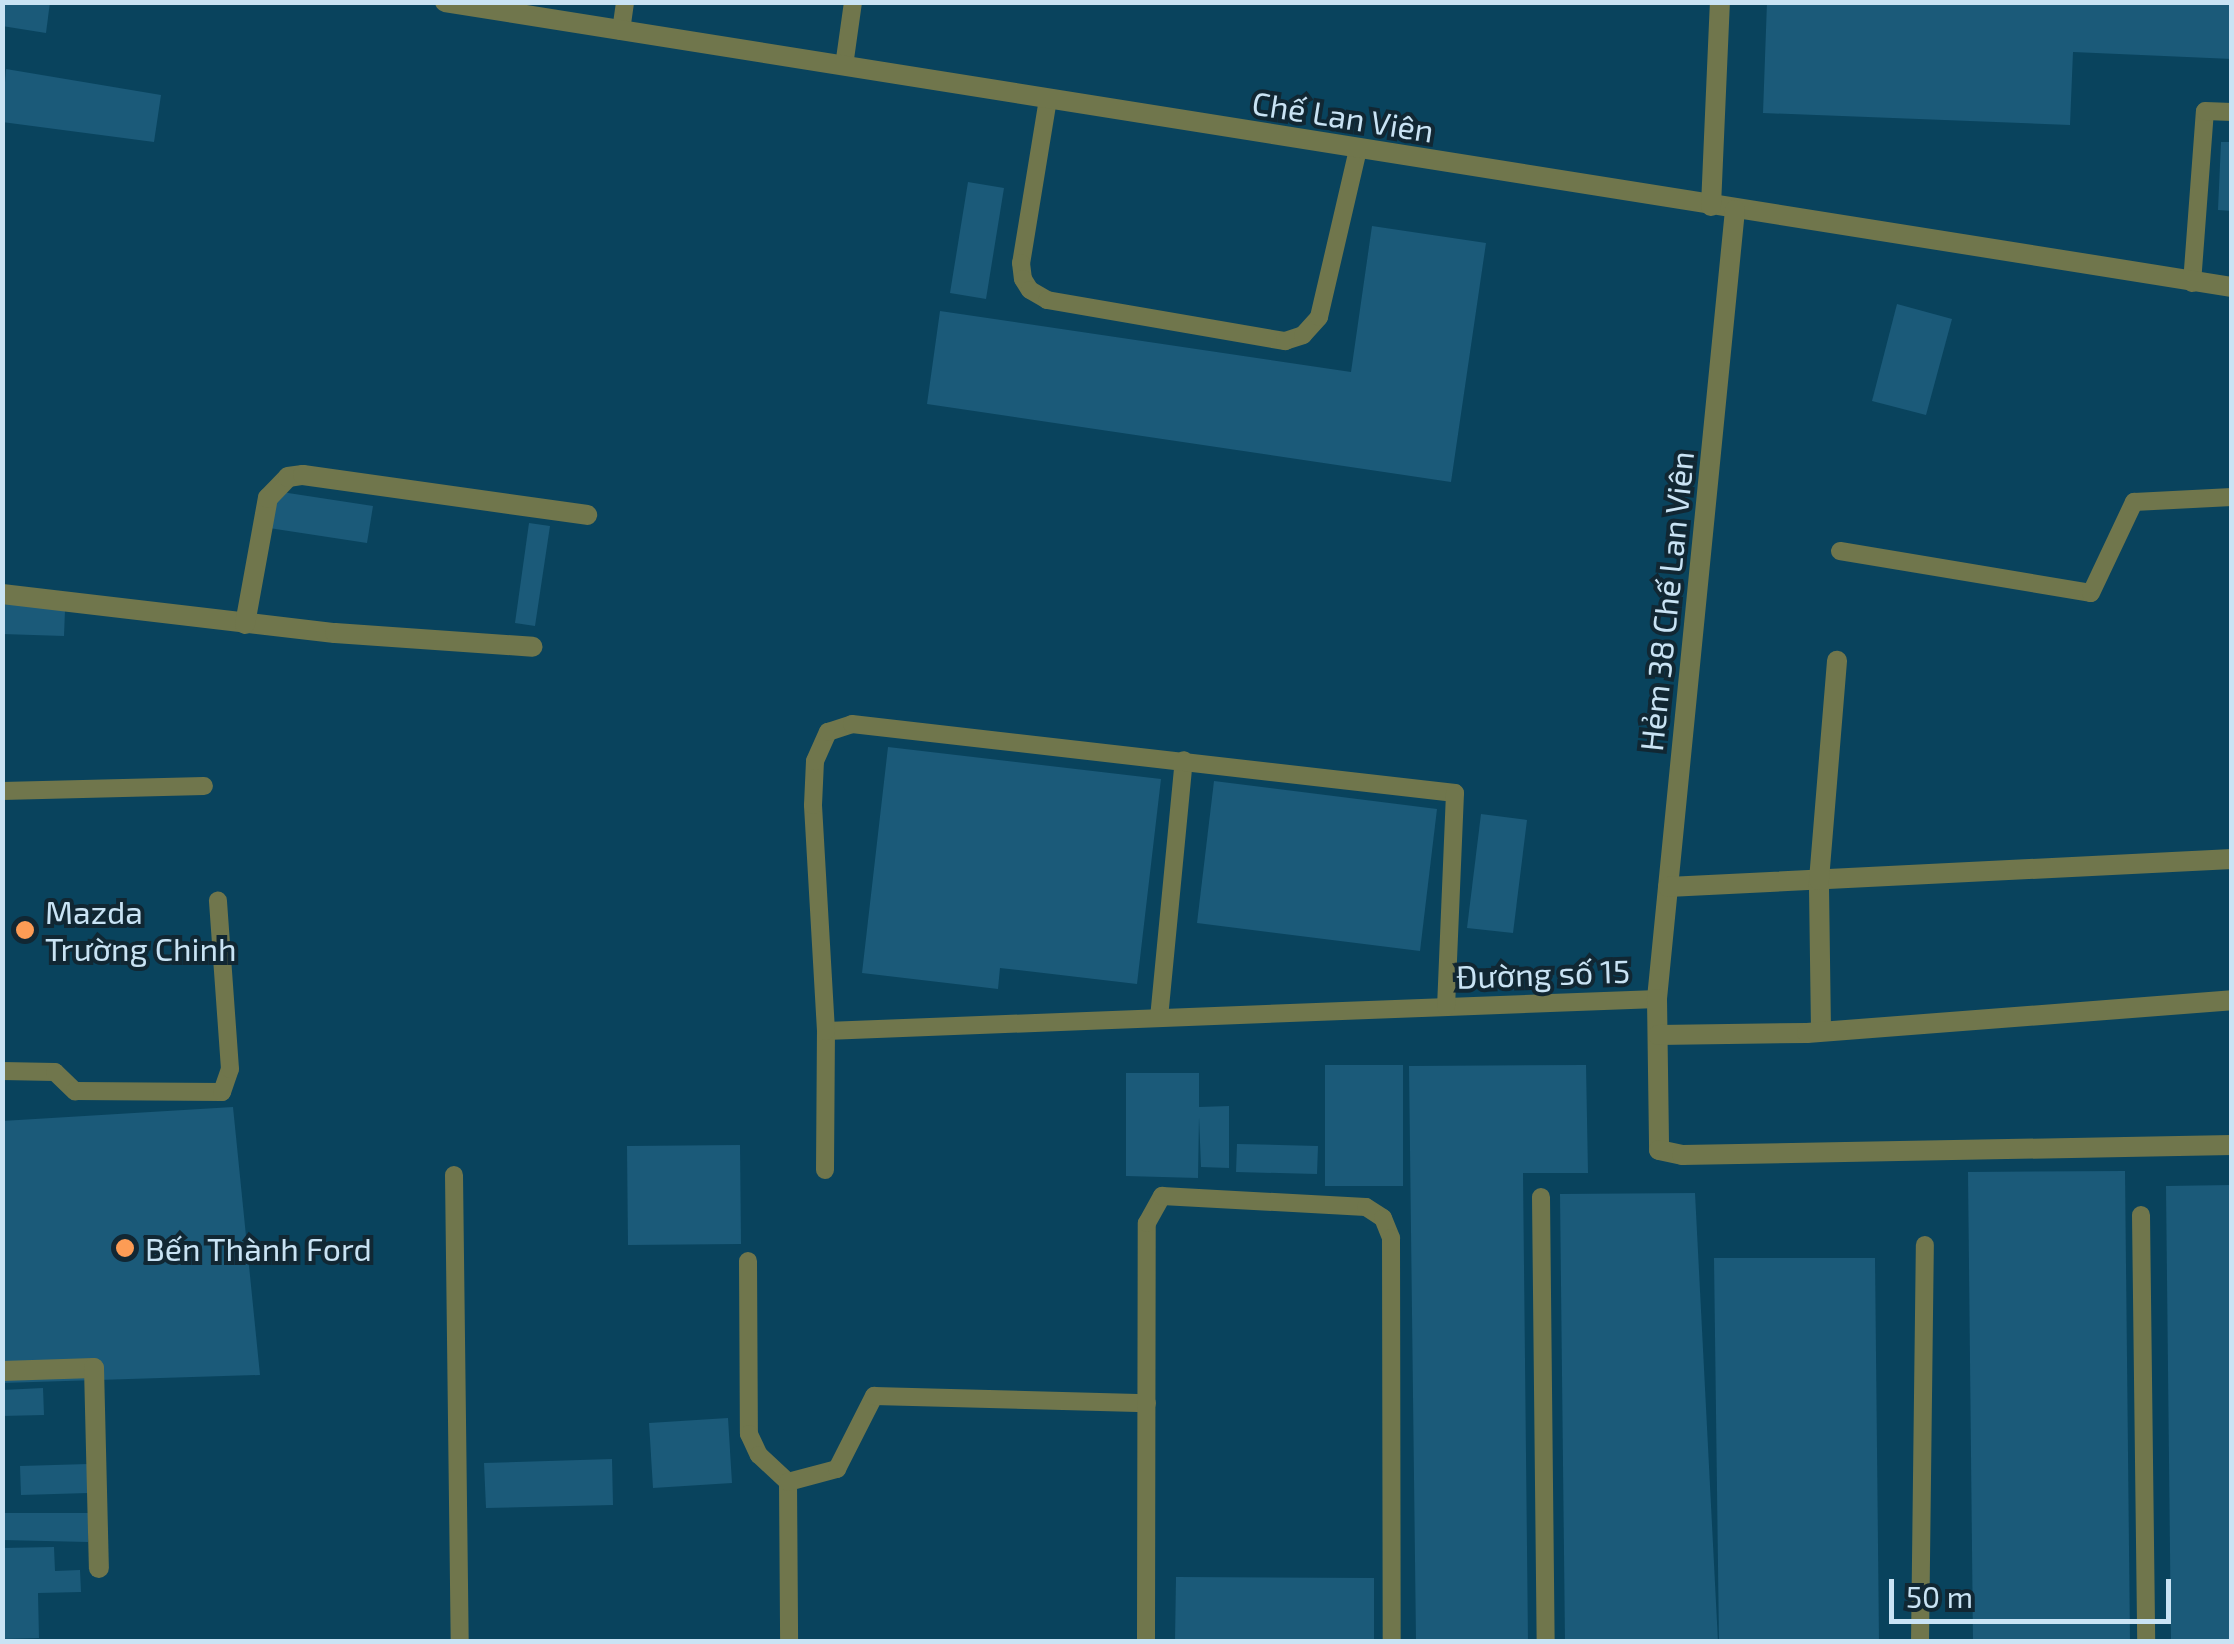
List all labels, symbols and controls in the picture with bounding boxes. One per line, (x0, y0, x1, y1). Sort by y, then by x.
street label: Chế Lan Viên (1249, 83, 1437, 149)
street label: Hẻm 38 Chế Lan Viên (1631, 449, 1701, 753)
place label: Mazda Trường Chinh (45, 893, 237, 968)
marker: Mazda Trường Chinh (14, 919, 36, 941)
street label: Đường số 15 (1455, 951, 1631, 995)
place label: Bến Thành Ford (145, 1229, 373, 1267)
marker: Bến Thành Ford (114, 1237, 136, 1259)
scale bar (1894, 1559, 2176, 1621)
text: 50 m (1906, 1578, 1973, 1614)

